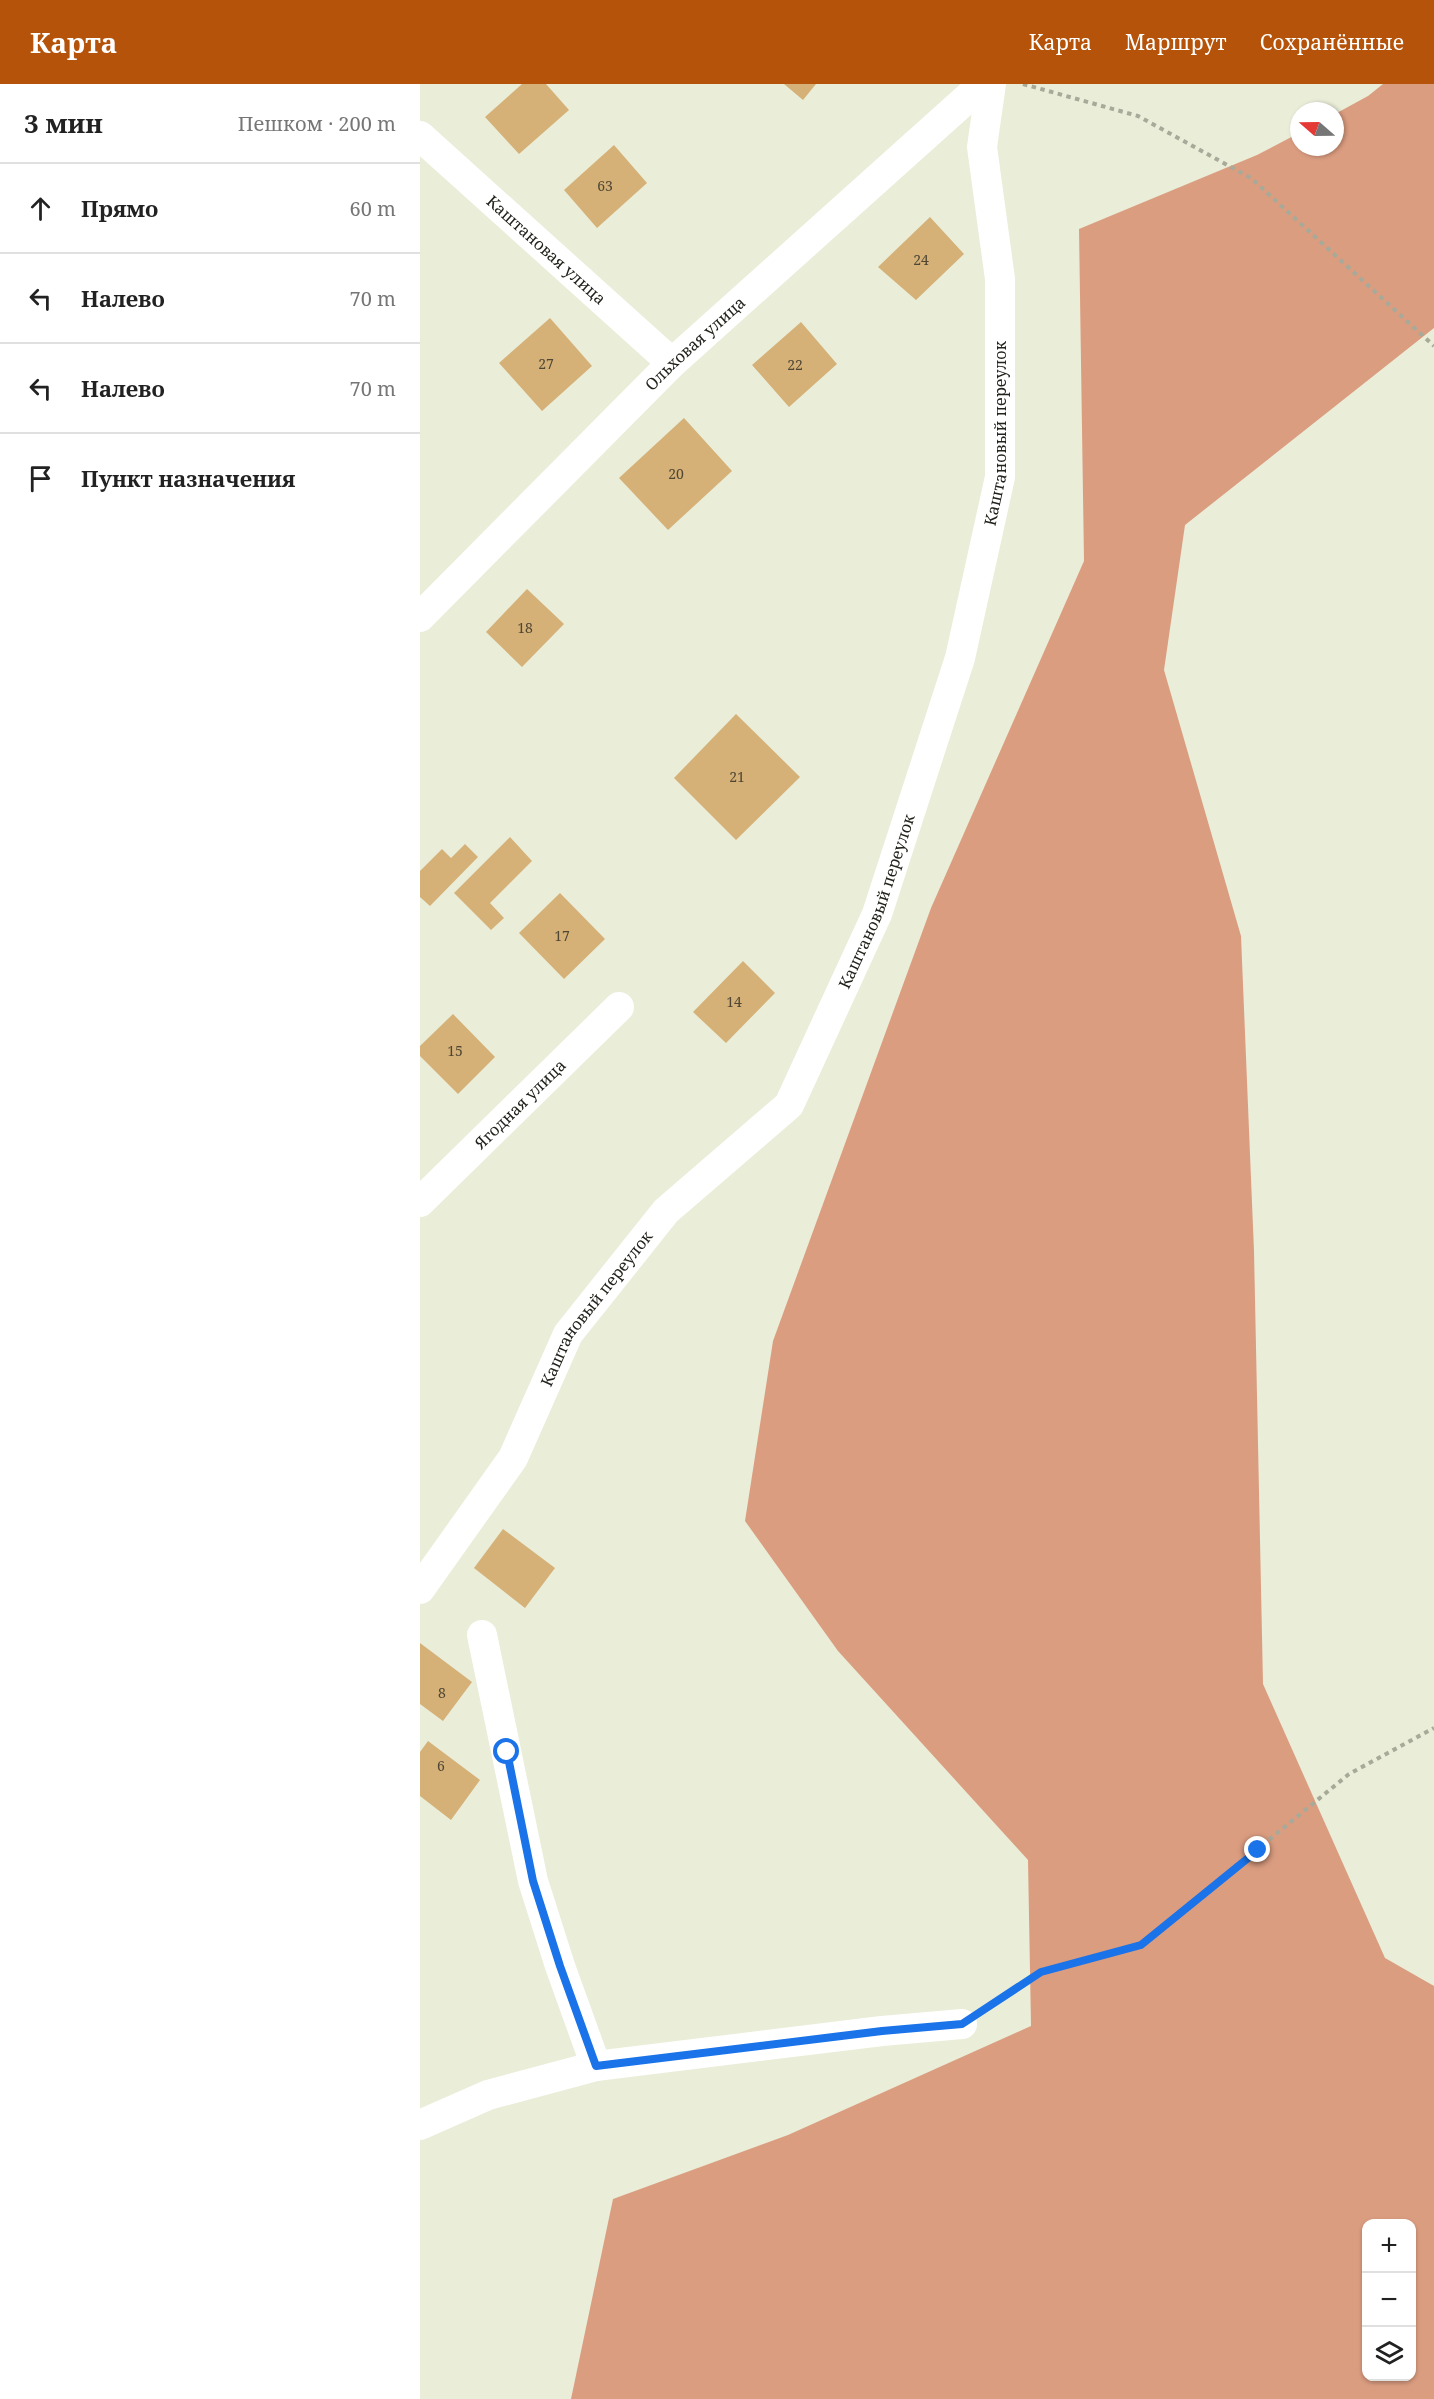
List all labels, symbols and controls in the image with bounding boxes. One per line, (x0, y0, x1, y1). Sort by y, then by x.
text: Карта (30, 23, 117, 61)
text: Карта (1029, 28, 1092, 56)
text: Маршрут (1125, 28, 1227, 56)
text: Сохранённые (1260, 28, 1404, 56)
north arrow (1290, 102, 1344, 156)
text: 3 мин (24, 105, 103, 141)
text: Пешком · 200 m (238, 110, 396, 137)
house number: 63 (597, 176, 613, 195)
street label: Каштановая улица (482, 190, 611, 309)
icon: ahead (24, 192, 57, 225)
text: Прямо (81, 193, 158, 223)
text: 60 m (350, 195, 396, 222)
house number: 24 (913, 250, 929, 269)
icon: left (24, 282, 57, 315)
text: Налево (81, 283, 165, 313)
text: 70 m (350, 285, 396, 312)
street label: Ольховая улица (640, 291, 750, 395)
street label: Каштановый переулок (979, 340, 1012, 528)
house number: 27 (538, 354, 554, 373)
house number: 22 (787, 355, 803, 374)
icon: left (24, 372, 57, 405)
text: Налево (81, 373, 165, 403)
text: 70 m (350, 375, 396, 402)
icon: arrive (24, 462, 57, 495)
text: Пункт назначения (81, 463, 295, 493)
house number: 20 (668, 464, 684, 483)
house number: 18 (517, 618, 533, 637)
house number: 21 (729, 767, 745, 786)
street label: Каштановый переулок (833, 811, 920, 992)
house number: 17 (554, 926, 570, 945)
house number: 14 (726, 992, 742, 1011)
house number: 15 (447, 1041, 463, 1060)
street label: Ягодная улица (469, 1054, 570, 1155)
street label: Каштановый переулок (535, 1225, 658, 1390)
house number: 8 (438, 1683, 446, 1702)
route start (493, 1738, 519, 1764)
house number: 6 (437, 1756, 445, 1775)
route end (1244, 1836, 1270, 1862)
map controls (1362, 2219, 1416, 2381)
button: + (1362, 2219, 1416, 2273)
button: − (1362, 2273, 1416, 2327)
button: layers (1362, 2327, 1416, 2381)

